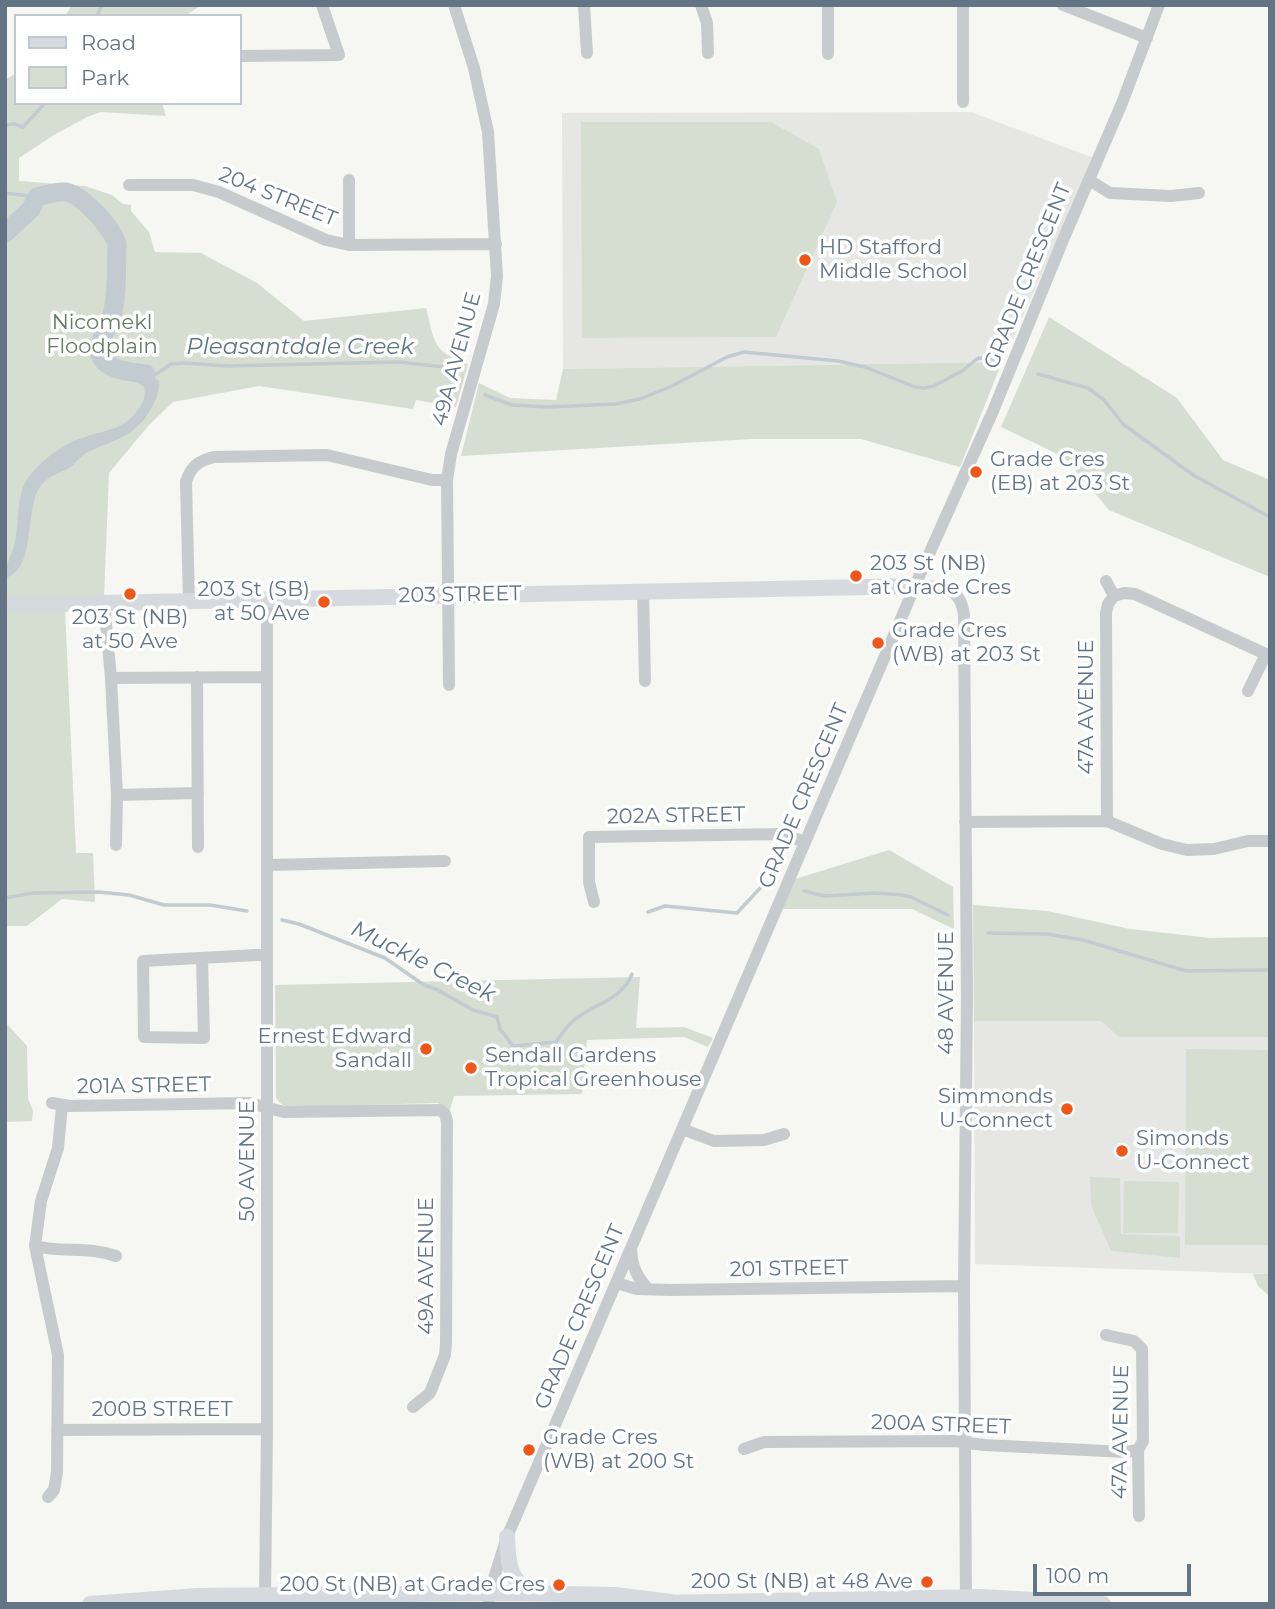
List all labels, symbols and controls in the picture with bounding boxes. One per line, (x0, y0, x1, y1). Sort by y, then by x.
legend (14, 14, 242, 105)
text: Road (81, 30, 136, 55)
text: Park (81, 65, 129, 90)
street label: 204 STREET (215, 162, 341, 232)
street label: GRADE CRESCENT (979, 179, 1077, 373)
place label: HD Stafford Middle School (819, 235, 968, 285)
marker: HD Stafford Middle School (797, 252, 813, 268)
street label: 49A AVENUE (427, 289, 487, 429)
park label: Nicomekl Floodplain (46, 310, 158, 360)
water label: Pleasantdale Creek (186, 333, 414, 361)
place label: Grade Cres (EB) at 203 St (990, 447, 1130, 497)
marker: Grade Cres (EB) at 203 St (968, 464, 984, 480)
place label: 203 St (NB) at Grade Cres (870, 551, 1011, 601)
marker: 203 St (NB) at Grade Cres (848, 568, 864, 584)
place label: 203 St (SB) at 50 Ave (198, 577, 310, 627)
street label: 203 STREET (398, 581, 522, 609)
marker: 203 St (NB) at 50 Ave (122, 586, 138, 602)
marker: 203 St (SB) at 50 Ave (316, 594, 332, 610)
place label: 203 St (NB) at 50 Ave (72, 605, 188, 655)
place label: Grade Cres (WB) at 203 St (892, 618, 1041, 668)
marker: Grade Cres (WB) at 203 St (870, 635, 886, 651)
street label: 47A AVENUE (1074, 640, 1100, 774)
street label: GRADE CRESCENT (754, 700, 854, 892)
street label: 202A STREET (607, 802, 745, 830)
water label: Muckle Creek (346, 915, 500, 1009)
street label: 48 AVENUE (934, 931, 960, 1055)
place label: Ernest Edward Sandall (258, 1024, 412, 1074)
marker: Ernest Edward Sandall (418, 1041, 434, 1057)
place label: Sendall Gardens Tropical Greenhouse (485, 1043, 702, 1093)
marker: Sendall Gardens Tropical Greenhouse (463, 1060, 479, 1076)
street label: 201A STREET (77, 1072, 211, 1100)
place label: Simmonds U-Connect (938, 1084, 1053, 1134)
street label: 50 AVENUE (235, 1100, 261, 1222)
marker: Simmonds U-Connect (1059, 1101, 1075, 1117)
place label: Simonds U-Connect (1136, 1126, 1250, 1176)
marker: Simonds U-Connect (1114, 1143, 1130, 1159)
street label: 49A AVENUE (414, 1197, 440, 1335)
street label: GRADE CRESCENT (530, 1221, 630, 1413)
street label: 201 STREET (729, 1255, 849, 1283)
street label: 47A AVENUE (1107, 1364, 1135, 1500)
street label: 200B STREET (91, 1397, 233, 1423)
street label: 200A STREET (871, 1410, 1011, 1440)
place label: Grade Cres (WB) at 200 St (543, 1425, 694, 1475)
marker: Grade Cres (WB) at 200 St (521, 1442, 537, 1458)
scale bar (1037, 1550, 1194, 1594)
text: 100 m (1046, 1563, 1109, 1588)
place label: 200 St (NB) at 48 Ave (691, 1569, 913, 1595)
place label: 200 St (NB) at Grade Cres (280, 1572, 545, 1598)
marker: 200 St (NB) at 48 Ave (919, 1574, 935, 1590)
marker: 200 St (NB) at Grade Cres (551, 1577, 567, 1593)

